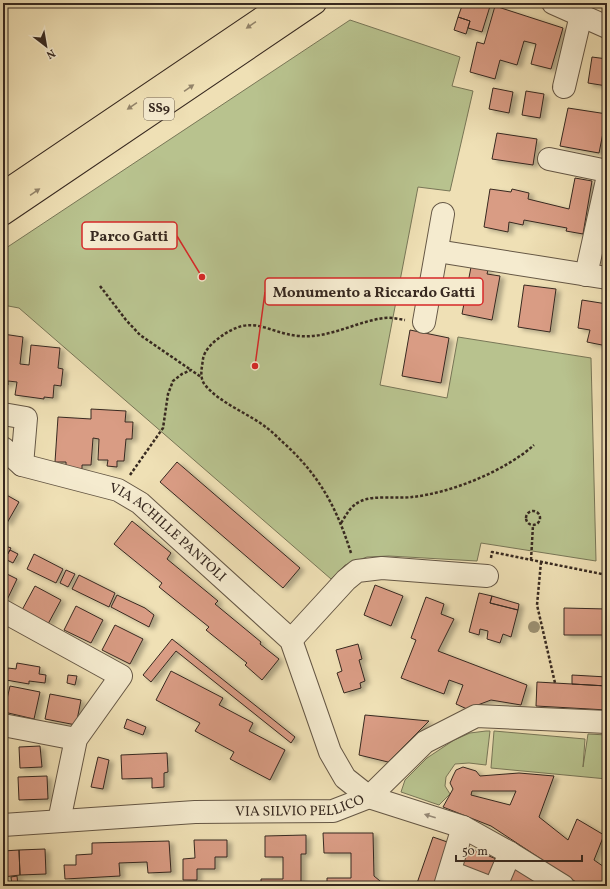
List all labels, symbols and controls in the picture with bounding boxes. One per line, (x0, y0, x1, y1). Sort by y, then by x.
one-way arrow (246, 21, 256, 29)
north arrow (26, 26, 66, 66)
text: N (43, 45, 58, 62)
one-way arrow (184, 84, 195, 92)
road number: SS9 (144, 98, 174, 120)
one-way arrow (127, 102, 137, 110)
one-way arrow (30, 188, 41, 196)
callout: Parco Gatti (82, 222, 177, 249)
text: Parco Gatti (90, 227, 168, 248)
callout: Monumento a Riccardo Gatti (265, 278, 483, 305)
text: Monumento a Riccardo Gatti (273, 283, 475, 304)
street label: VIA ACHILLE PANTOLI (108, 479, 230, 586)
street label: VIA SILVIO PELLICO (235, 790, 367, 821)
one-way arrow (423, 813, 435, 819)
scale bar (456, 837, 582, 863)
text: 50 m (462, 844, 488, 860)

